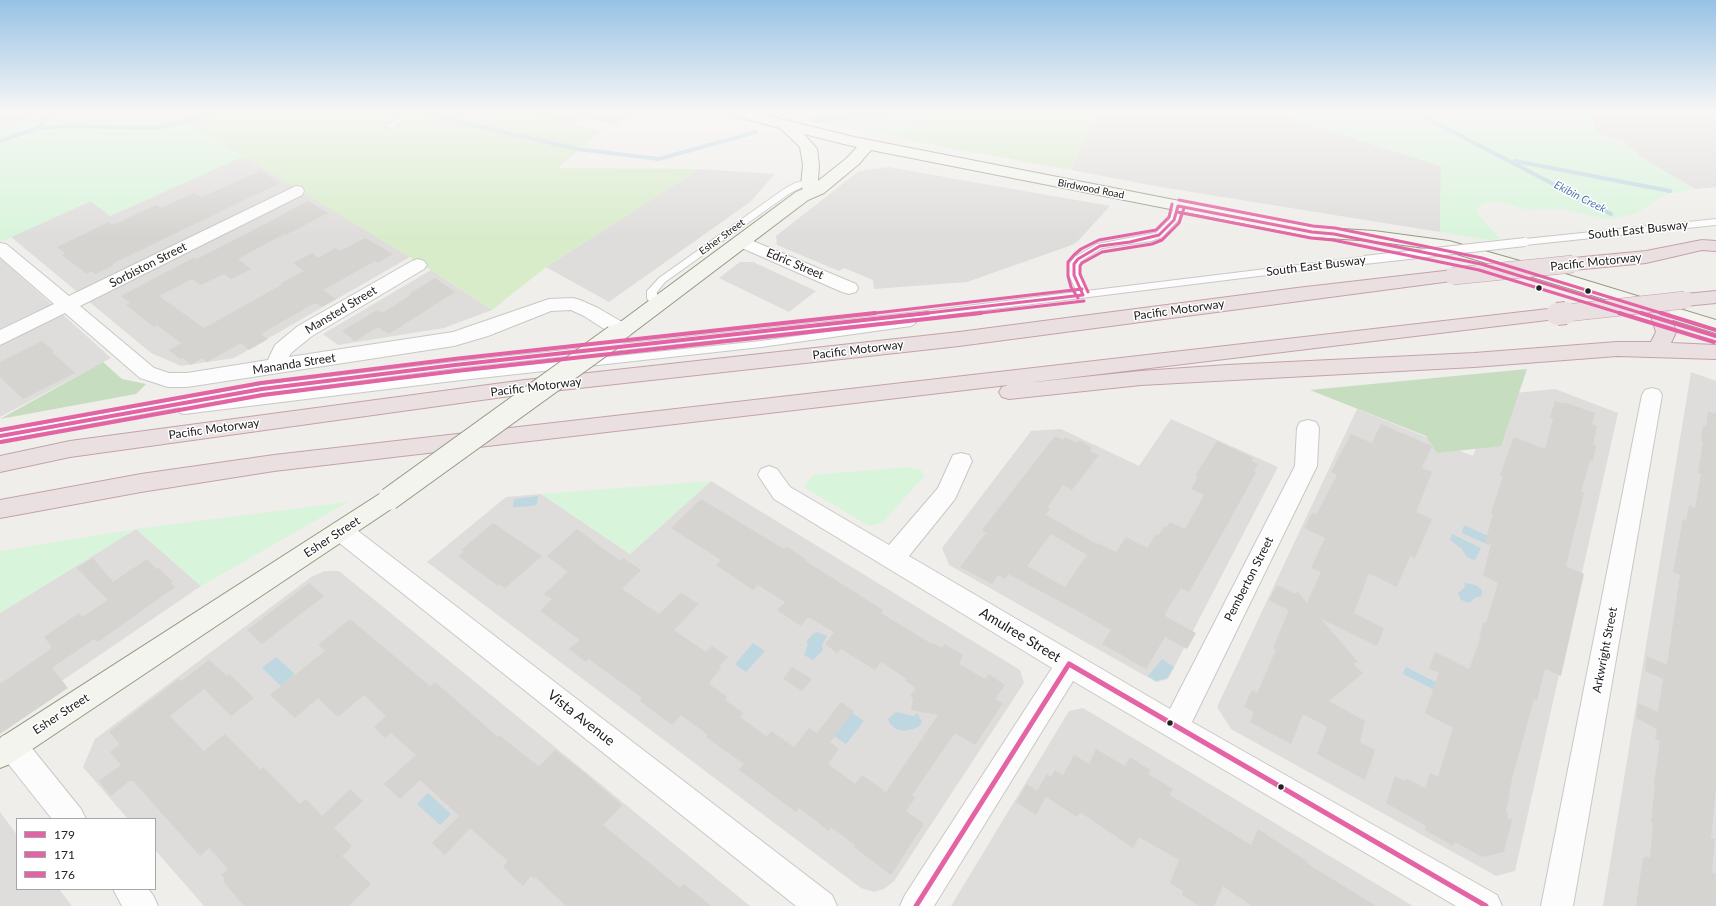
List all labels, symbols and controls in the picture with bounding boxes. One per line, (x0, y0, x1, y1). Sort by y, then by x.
street label: Birdwood Road (1057, 177, 1125, 201)
water label: Ekibin Creek (1552, 178, 1608, 216)
street label: Esher Street (697, 216, 747, 258)
street label: South East Busway (1587, 218, 1689, 242)
street label: Sorbiston Street (107, 239, 189, 291)
street label: Edric Street (764, 245, 826, 283)
street label: Pacific Motorway (1550, 250, 1642, 274)
street label: South East Busway (1265, 253, 1367, 279)
street label: Mansted Street (303, 283, 379, 337)
unlabelled marker (1534, 283, 1544, 293)
unlabelled marker (1583, 286, 1593, 296)
street label: Pacific Motorway (1133, 296, 1225, 324)
street label: Pacific Motorway (812, 337, 904, 363)
street label: Mananda Street (252, 350, 336, 378)
street label: Pacific Motorway (490, 374, 582, 400)
street label: Pacific Motorway (168, 415, 260, 443)
street label: Esher Street (301, 514, 363, 560)
street label: Pemberton Street (1221, 534, 1277, 624)
street label: Amulree Street (976, 604, 1064, 666)
street label: Arkwright Street (1590, 606, 1620, 694)
street label: Vista Avenue (544, 687, 618, 749)
street label: Esher Street (30, 691, 92, 737)
unlabelled marker (1165, 718, 1175, 728)
unlabelled marker (1276, 782, 1286, 792)
legend (16, 818, 156, 890)
text: 179 (54, 827, 75, 842)
text: 171 (54, 847, 75, 862)
text: 176 (54, 867, 75, 882)

